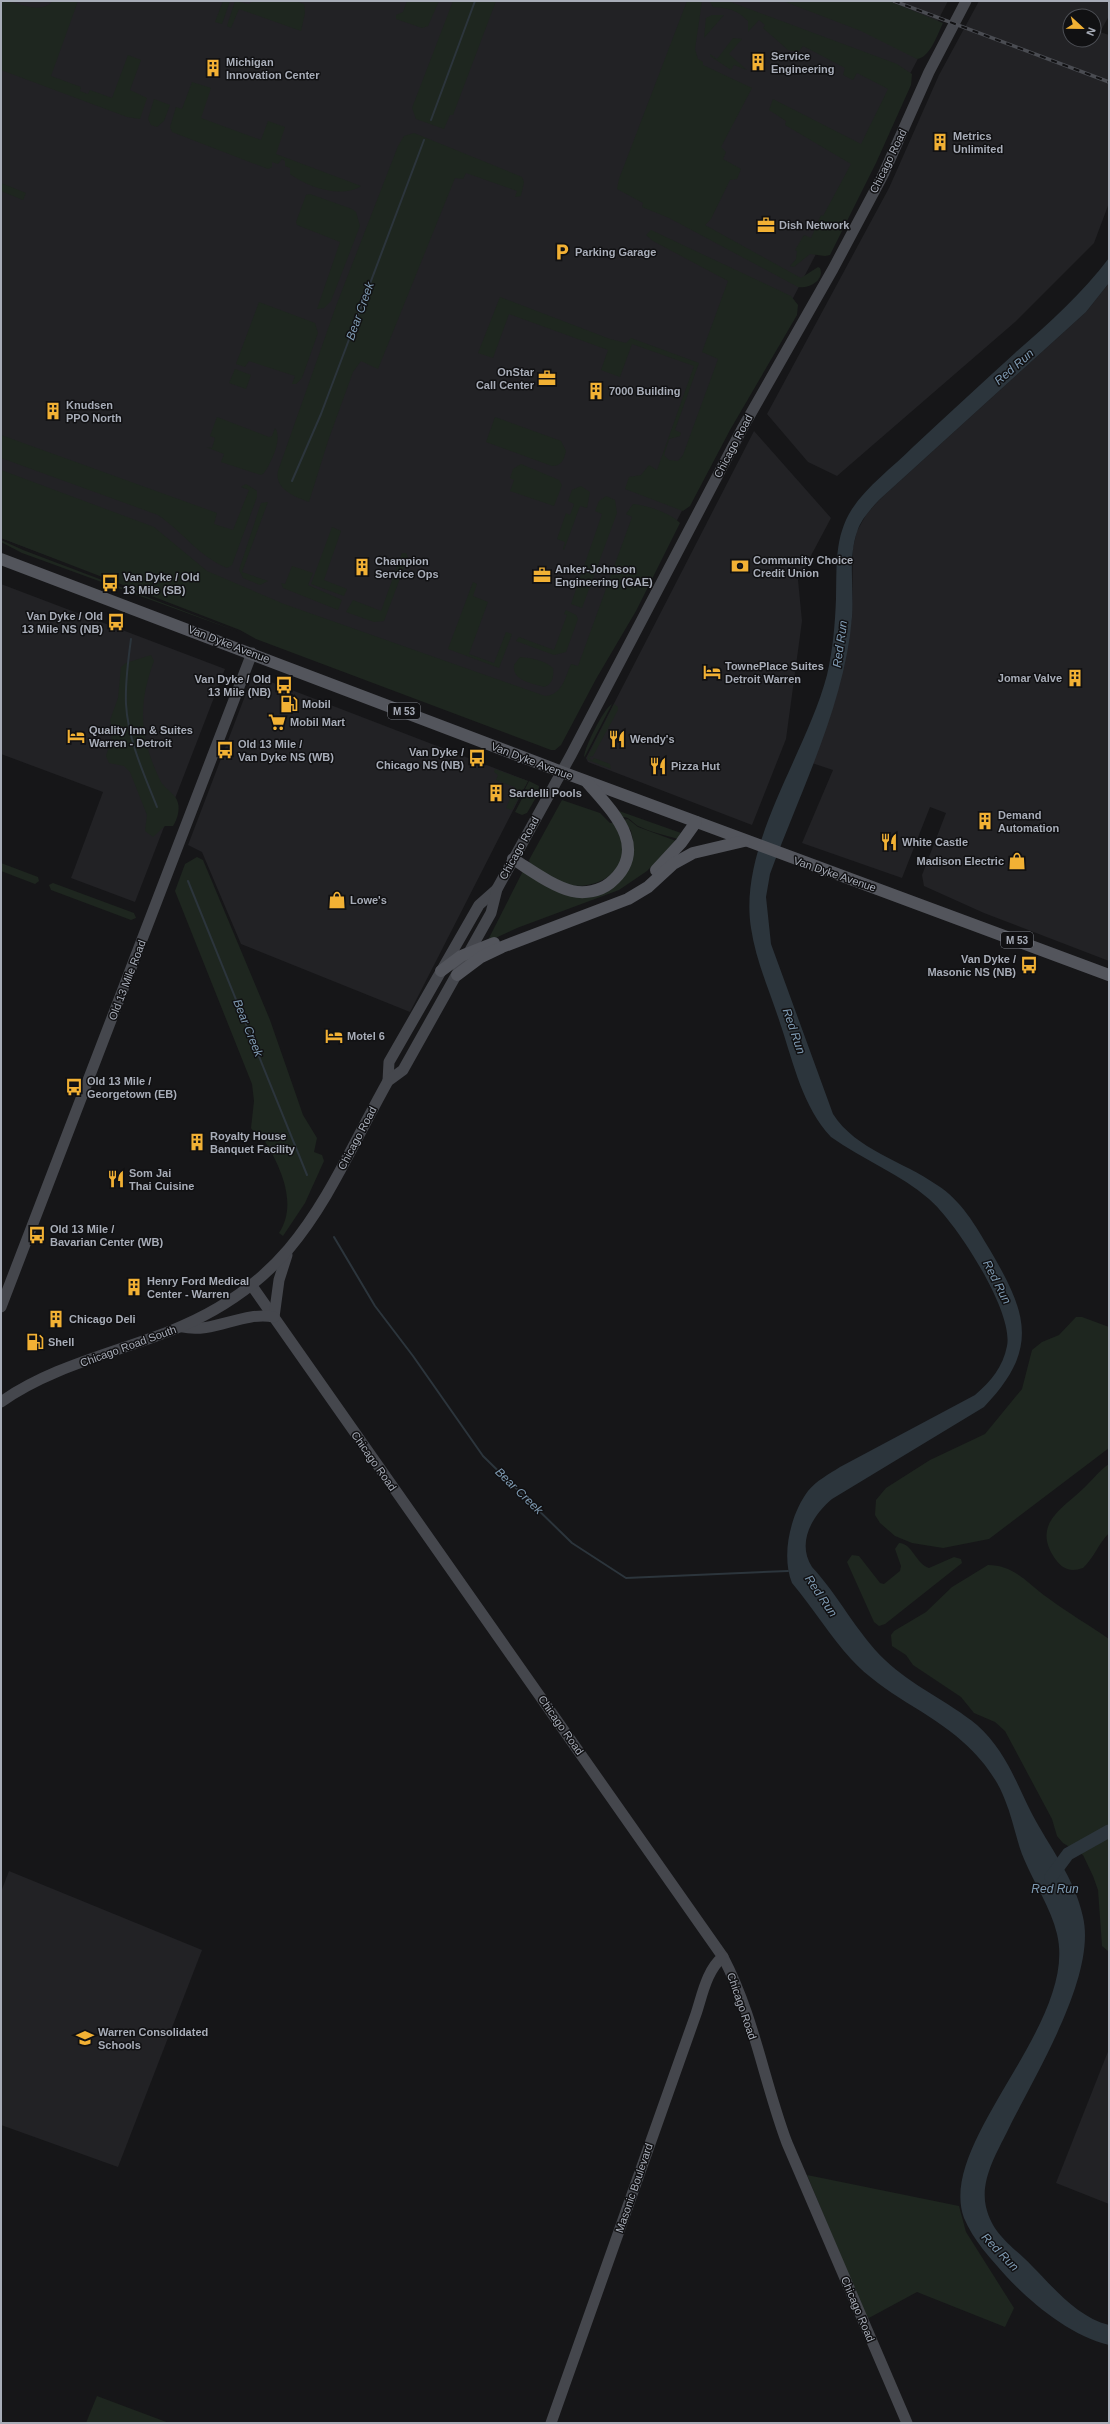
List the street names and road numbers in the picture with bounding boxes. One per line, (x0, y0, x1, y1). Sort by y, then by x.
street label: Chicago Road (867, 127, 909, 195)
street label: Chicago Road (711, 412, 755, 480)
street label: Van Dyke Avenue (187, 623, 271, 665)
road number: M 53 (388, 703, 420, 719)
street label: Van Dyke Avenue (490, 740, 574, 782)
street label: Chicago Road (497, 815, 541, 881)
street label: Van Dyke Avenue (792, 854, 878, 894)
road number: M 53 (1001, 932, 1033, 948)
street label: Old 13 Mile Road (106, 938, 148, 1022)
street label: Chicago Road (335, 1104, 379, 1172)
street label: Chicago Road South (78, 1323, 178, 1369)
street label: Chicago Road (349, 1429, 399, 1493)
street label: Chicago Road (536, 1693, 586, 1757)
street label: Chicago Road (725, 1971, 759, 2041)
street label: Masonic Boulevard (613, 2142, 655, 2234)
street label: Chicago Road (839, 2275, 877, 2343)

